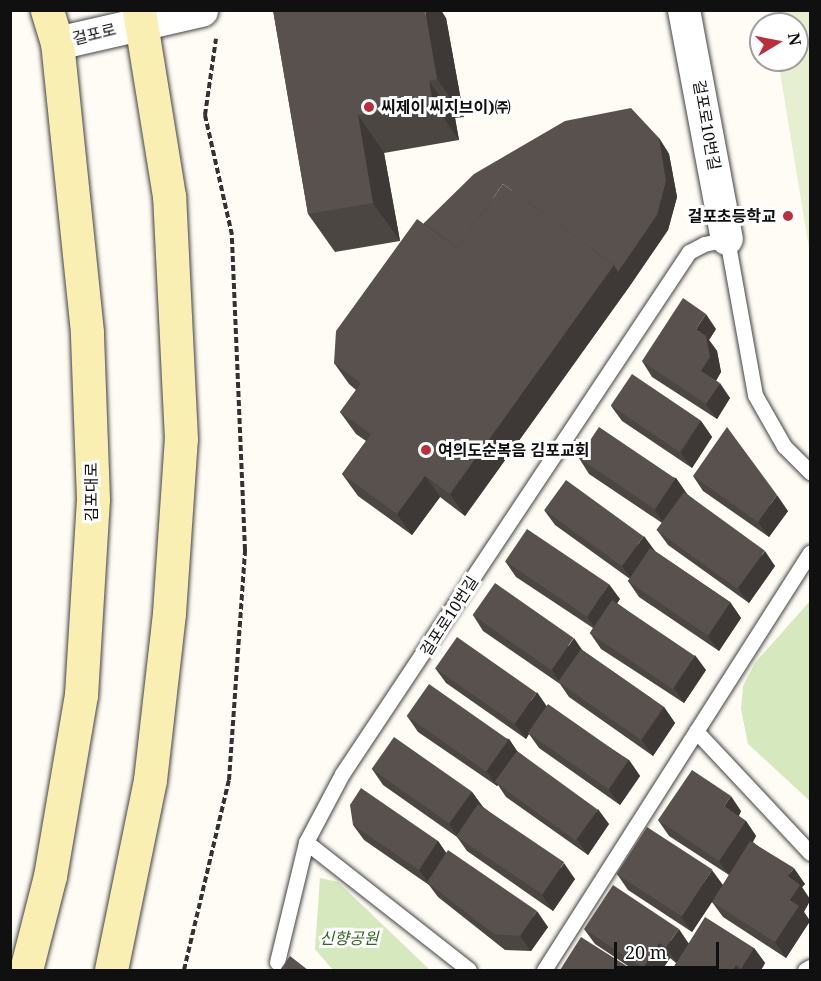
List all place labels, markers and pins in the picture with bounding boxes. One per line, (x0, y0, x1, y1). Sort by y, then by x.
place label: 씨제이 씨지브이)㈜ (381, 97, 511, 117)
marker: 씨제이 씨지브이)㈜ (362, 100, 376, 114)
place label: 걸포초등학교 (688, 206, 776, 226)
marker: 걸포초등학교 (781, 209, 795, 223)
place label: 여의도순복음 김포교회 (438, 440, 589, 460)
marker: 여의도순복음 김포교회 (419, 443, 433, 457)

